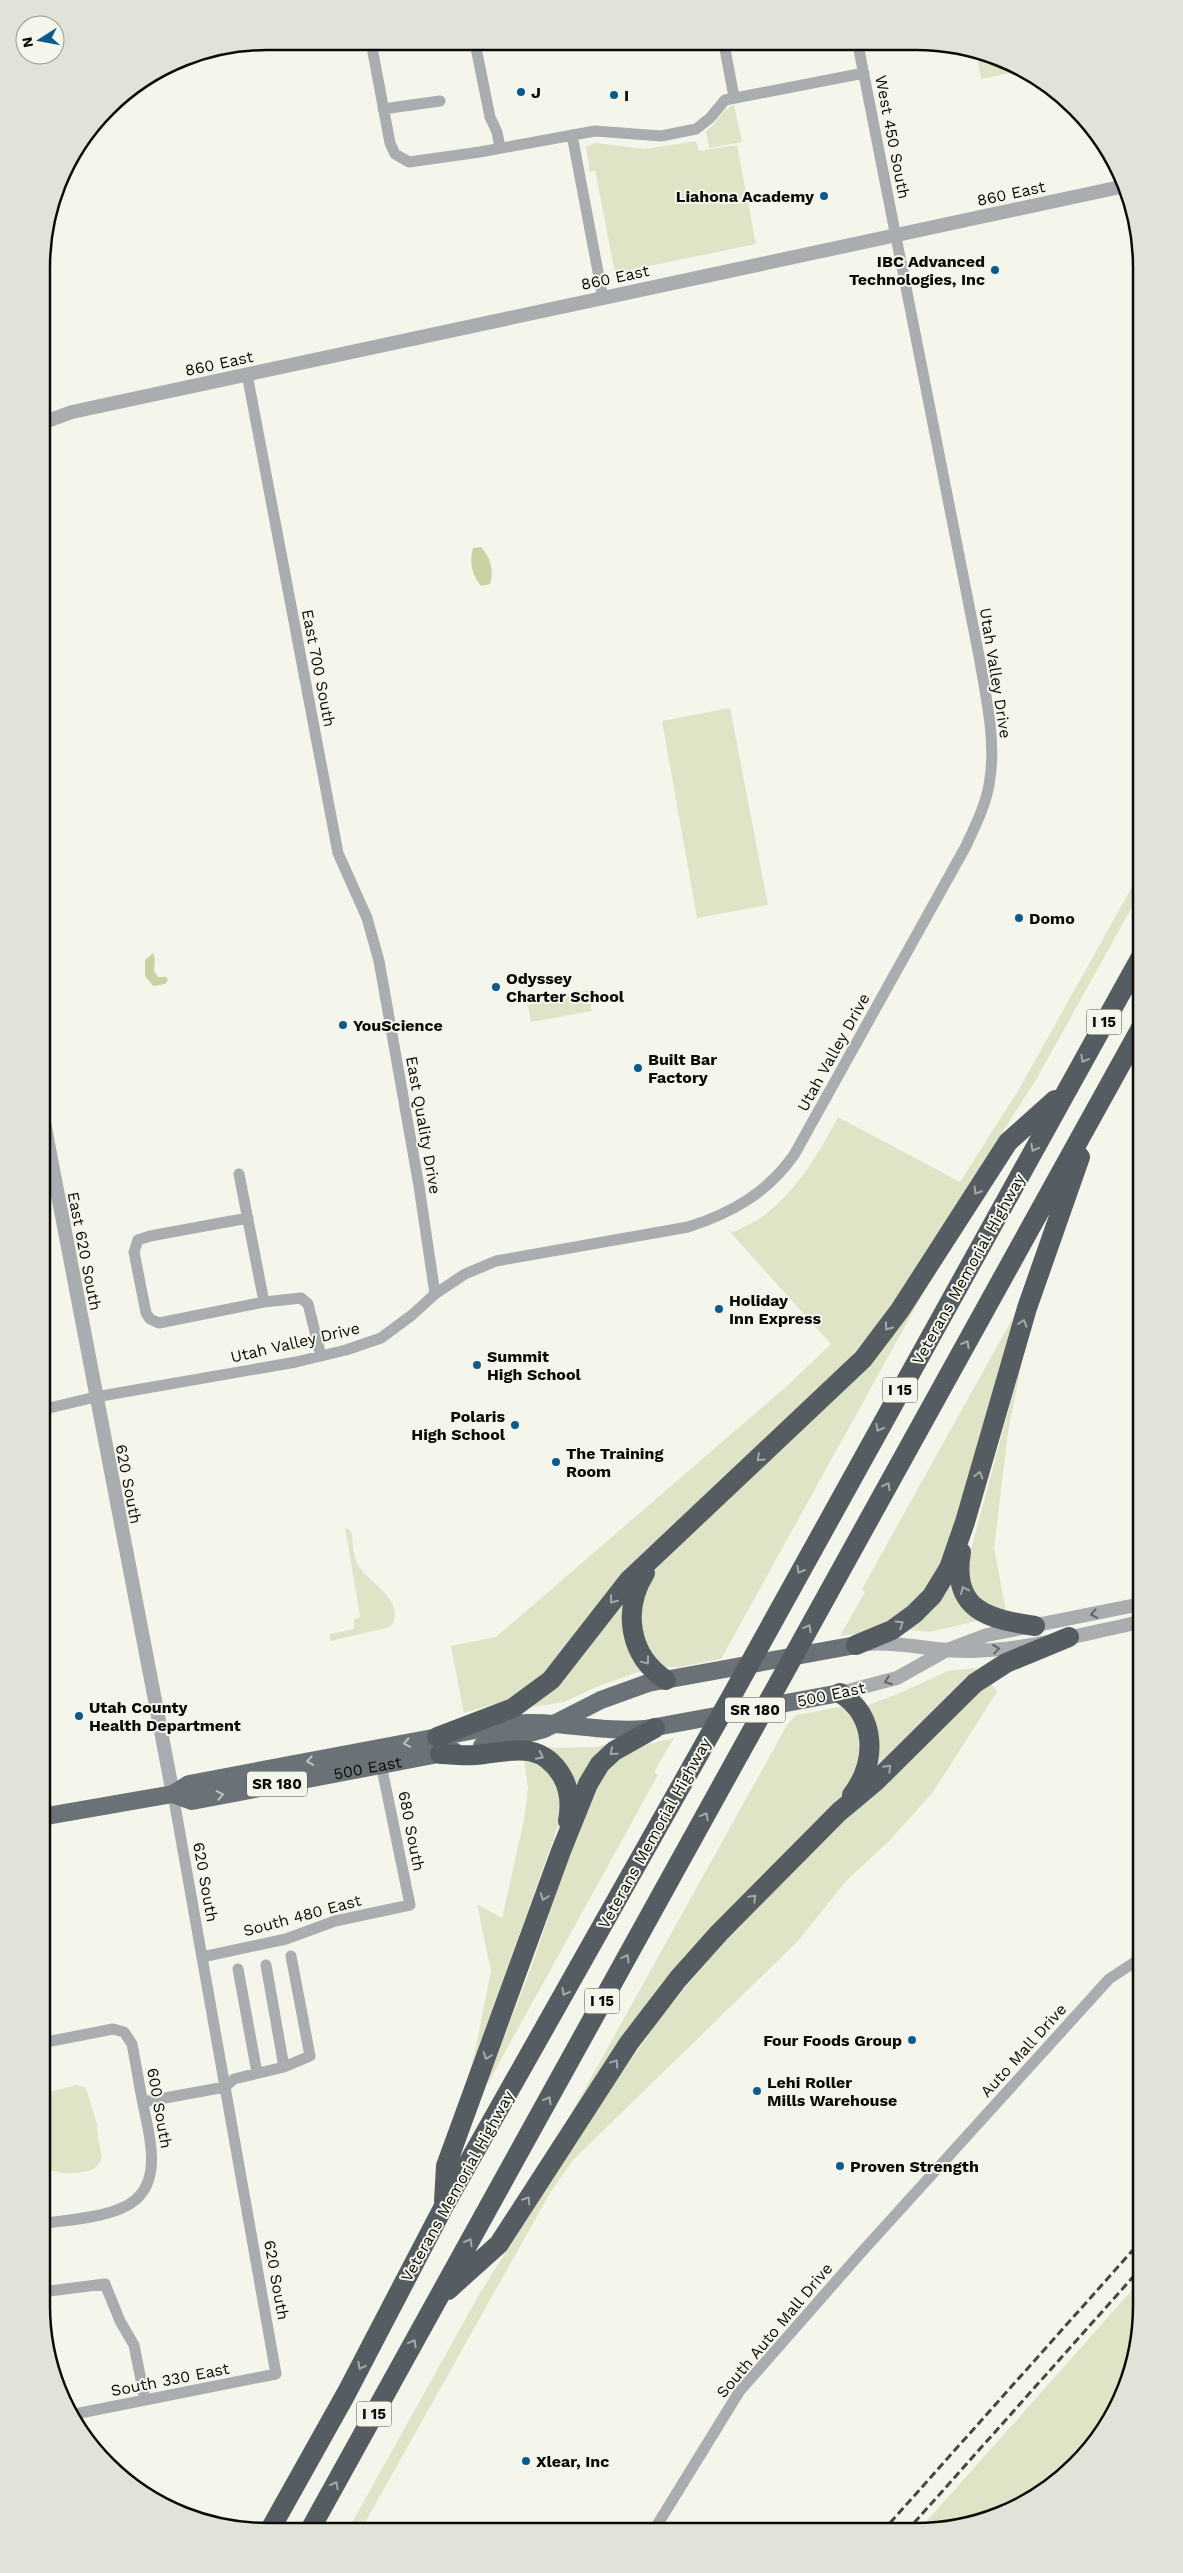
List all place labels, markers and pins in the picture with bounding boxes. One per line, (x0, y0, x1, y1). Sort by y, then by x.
place label: J (531, 83, 541, 102)
marker: J (515, 86, 527, 98)
place label: I (624, 86, 629, 105)
marker: I (608, 89, 620, 101)
place label: Liahona Academy (676, 187, 815, 206)
marker: Liahona Academy (818, 190, 830, 202)
place label: IBC Advanced Technologies, Inc (849, 252, 985, 289)
marker: IBC Advanced Technologies, Inc (989, 264, 1001, 276)
place label: Domo (1029, 909, 1075, 928)
marker: Domo (1013, 912, 1025, 924)
place label: Odyssey Charter School (506, 969, 625, 1006)
marker: Odyssey Charter School (490, 981, 502, 993)
place label: YouScience (353, 1016, 443, 1035)
marker: YouScience (337, 1019, 349, 1031)
place label: Built Bar Factory (648, 1050, 717, 1087)
marker: Built Bar Factory (632, 1062, 644, 1074)
place label: Holiday Inn Express (729, 1291, 822, 1328)
marker: Holiday Inn Express (713, 1303, 725, 1315)
place label: Summit High School (487, 1347, 581, 1384)
marker: Summit High School (471, 1359, 483, 1371)
place label: Polaris High School (411, 1407, 506, 1444)
marker: Polaris High School (509, 1419, 521, 1431)
place label: The Training Room (566, 1444, 663, 1481)
marker: The Training Room (550, 1456, 562, 1468)
place label: Utah County Health Department (89, 1698, 241, 1735)
marker: Utah County Health Department (73, 1710, 85, 1722)
place label: Four Foods Group (763, 2031, 902, 2050)
marker: Four Foods Group (906, 2034, 918, 2046)
place label: Lehi Roller Mills Warehouse (767, 2073, 897, 2110)
marker: Lehi Roller Mills Warehouse (751, 2085, 763, 2097)
place label: Proven Strength (850, 2157, 979, 2176)
marker: Proven Strength (834, 2160, 846, 2172)
place label: Xlear, Inc (536, 2452, 609, 2471)
marker: Xlear, Inc (520, 2455, 532, 2467)

